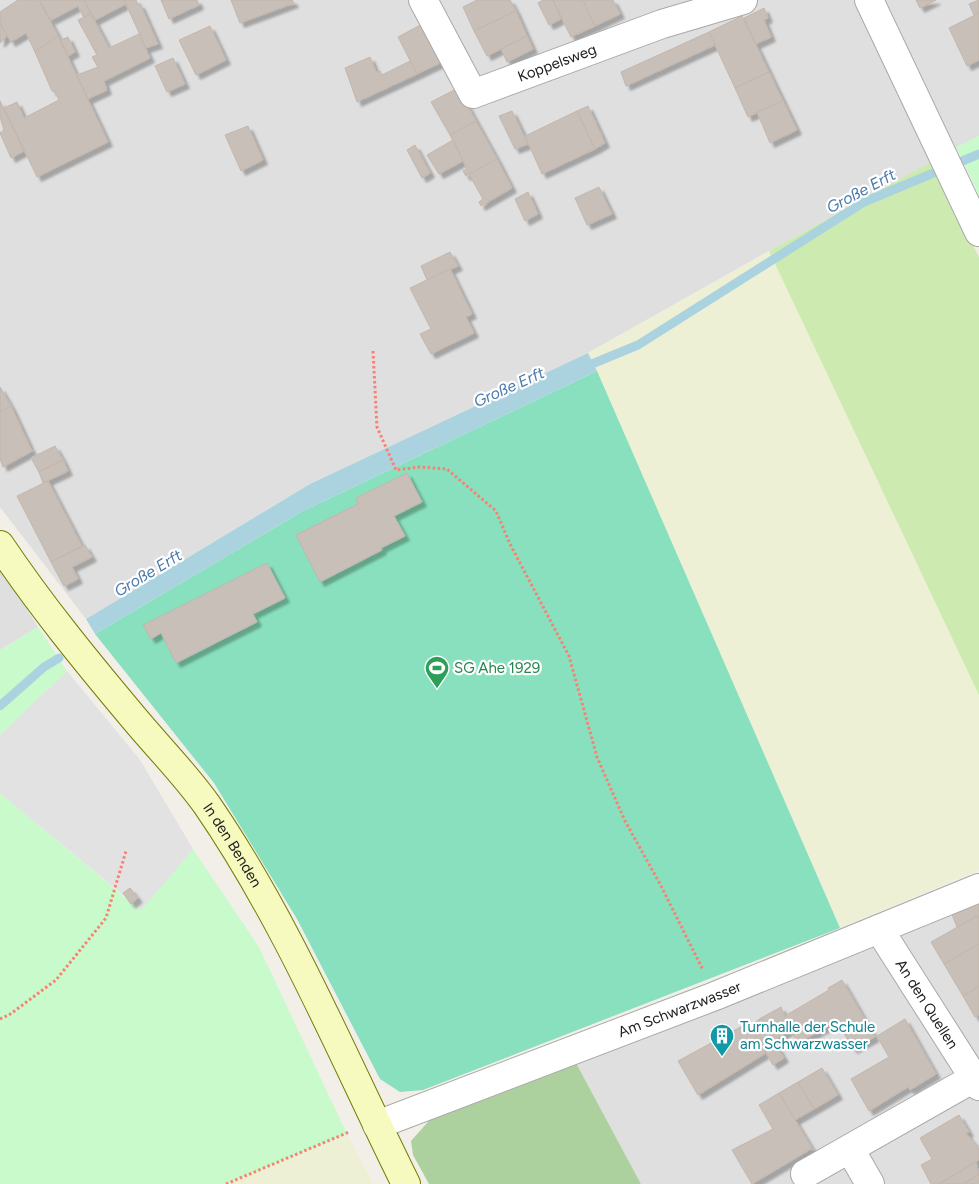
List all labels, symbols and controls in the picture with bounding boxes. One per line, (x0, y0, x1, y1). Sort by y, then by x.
street label: Koppelsweg (515, 40, 599, 86)
water label: Große Erft (823, 164, 900, 217)
water label: Große Erft (471, 363, 548, 411)
water label: Große Erft (111, 545, 186, 601)
sports icon: SG Ahe 1929 (424, 655, 450, 689)
place label: SG Ahe 1929 (454, 659, 540, 677)
street label: In den Benden (199, 799, 265, 891)
street label: An den Quellen (892, 956, 962, 1052)
street label: Am Schwarzwasser (616, 977, 744, 1041)
place label: Turnhalle der Schule am Schwarzwasser (740, 1018, 875, 1053)
building icon: Turnhalle der Schule am Schwarzwasser (709, 1023, 735, 1057)

